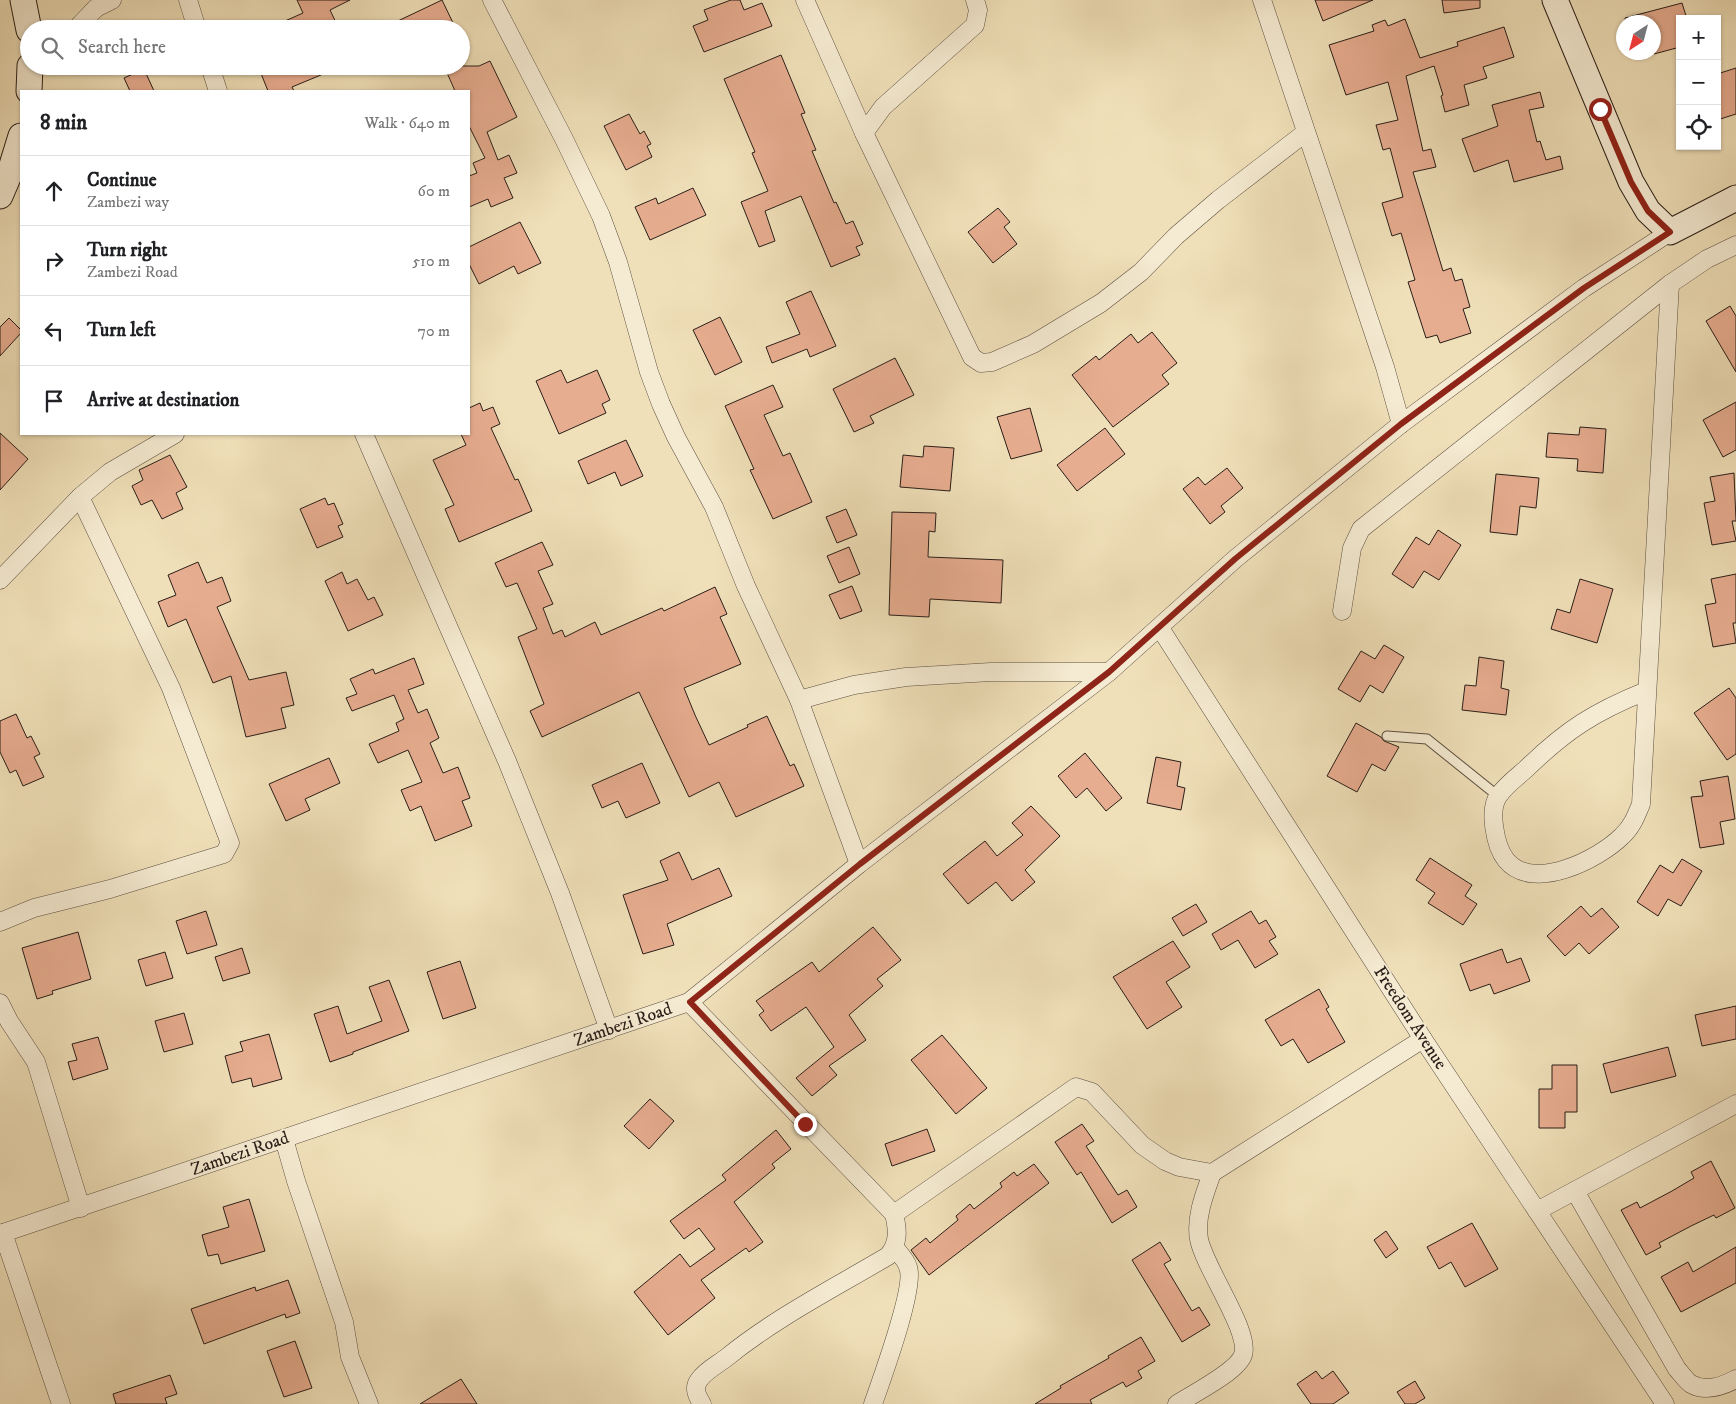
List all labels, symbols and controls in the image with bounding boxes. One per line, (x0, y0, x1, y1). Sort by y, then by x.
north arrow (1616, 15, 1661, 60)
map controls (1676, 15, 1721, 150)
button: + (1676, 15, 1721, 60)
search box (20, 20, 470, 75)
icon: search (38, 34, 66, 62)
text: Search here (78, 36, 166, 59)
button: − (1676, 60, 1721, 105)
route start (1589, 98, 1612, 121)
button: locate (1676, 105, 1721, 150)
text: 8 min (40, 110, 87, 136)
text: Walk · 640 m (364, 113, 450, 133)
text: Continue (87, 169, 157, 192)
icon: ahead (40, 177, 68, 205)
text: 60 m (418, 181, 450, 201)
text: Zambezi way (87, 192, 169, 212)
text: Turn right (87, 239, 167, 262)
icon: right (40, 247, 68, 275)
text: 510 m (412, 251, 450, 271)
text: Zambezi Road (87, 262, 178, 282)
icon: left (40, 317, 68, 345)
text: Turn left (87, 319, 156, 342)
text: 70 m (418, 321, 450, 341)
icon: arrive (40, 387, 68, 415)
text: Arrive at destination (87, 389, 239, 412)
street label: Freedom Avenue (1368, 962, 1452, 1074)
street label: Zambezi Road (571, 998, 675, 1052)
route end (794, 1113, 817, 1136)
street label: Zambezi Road (188, 1127, 292, 1181)

